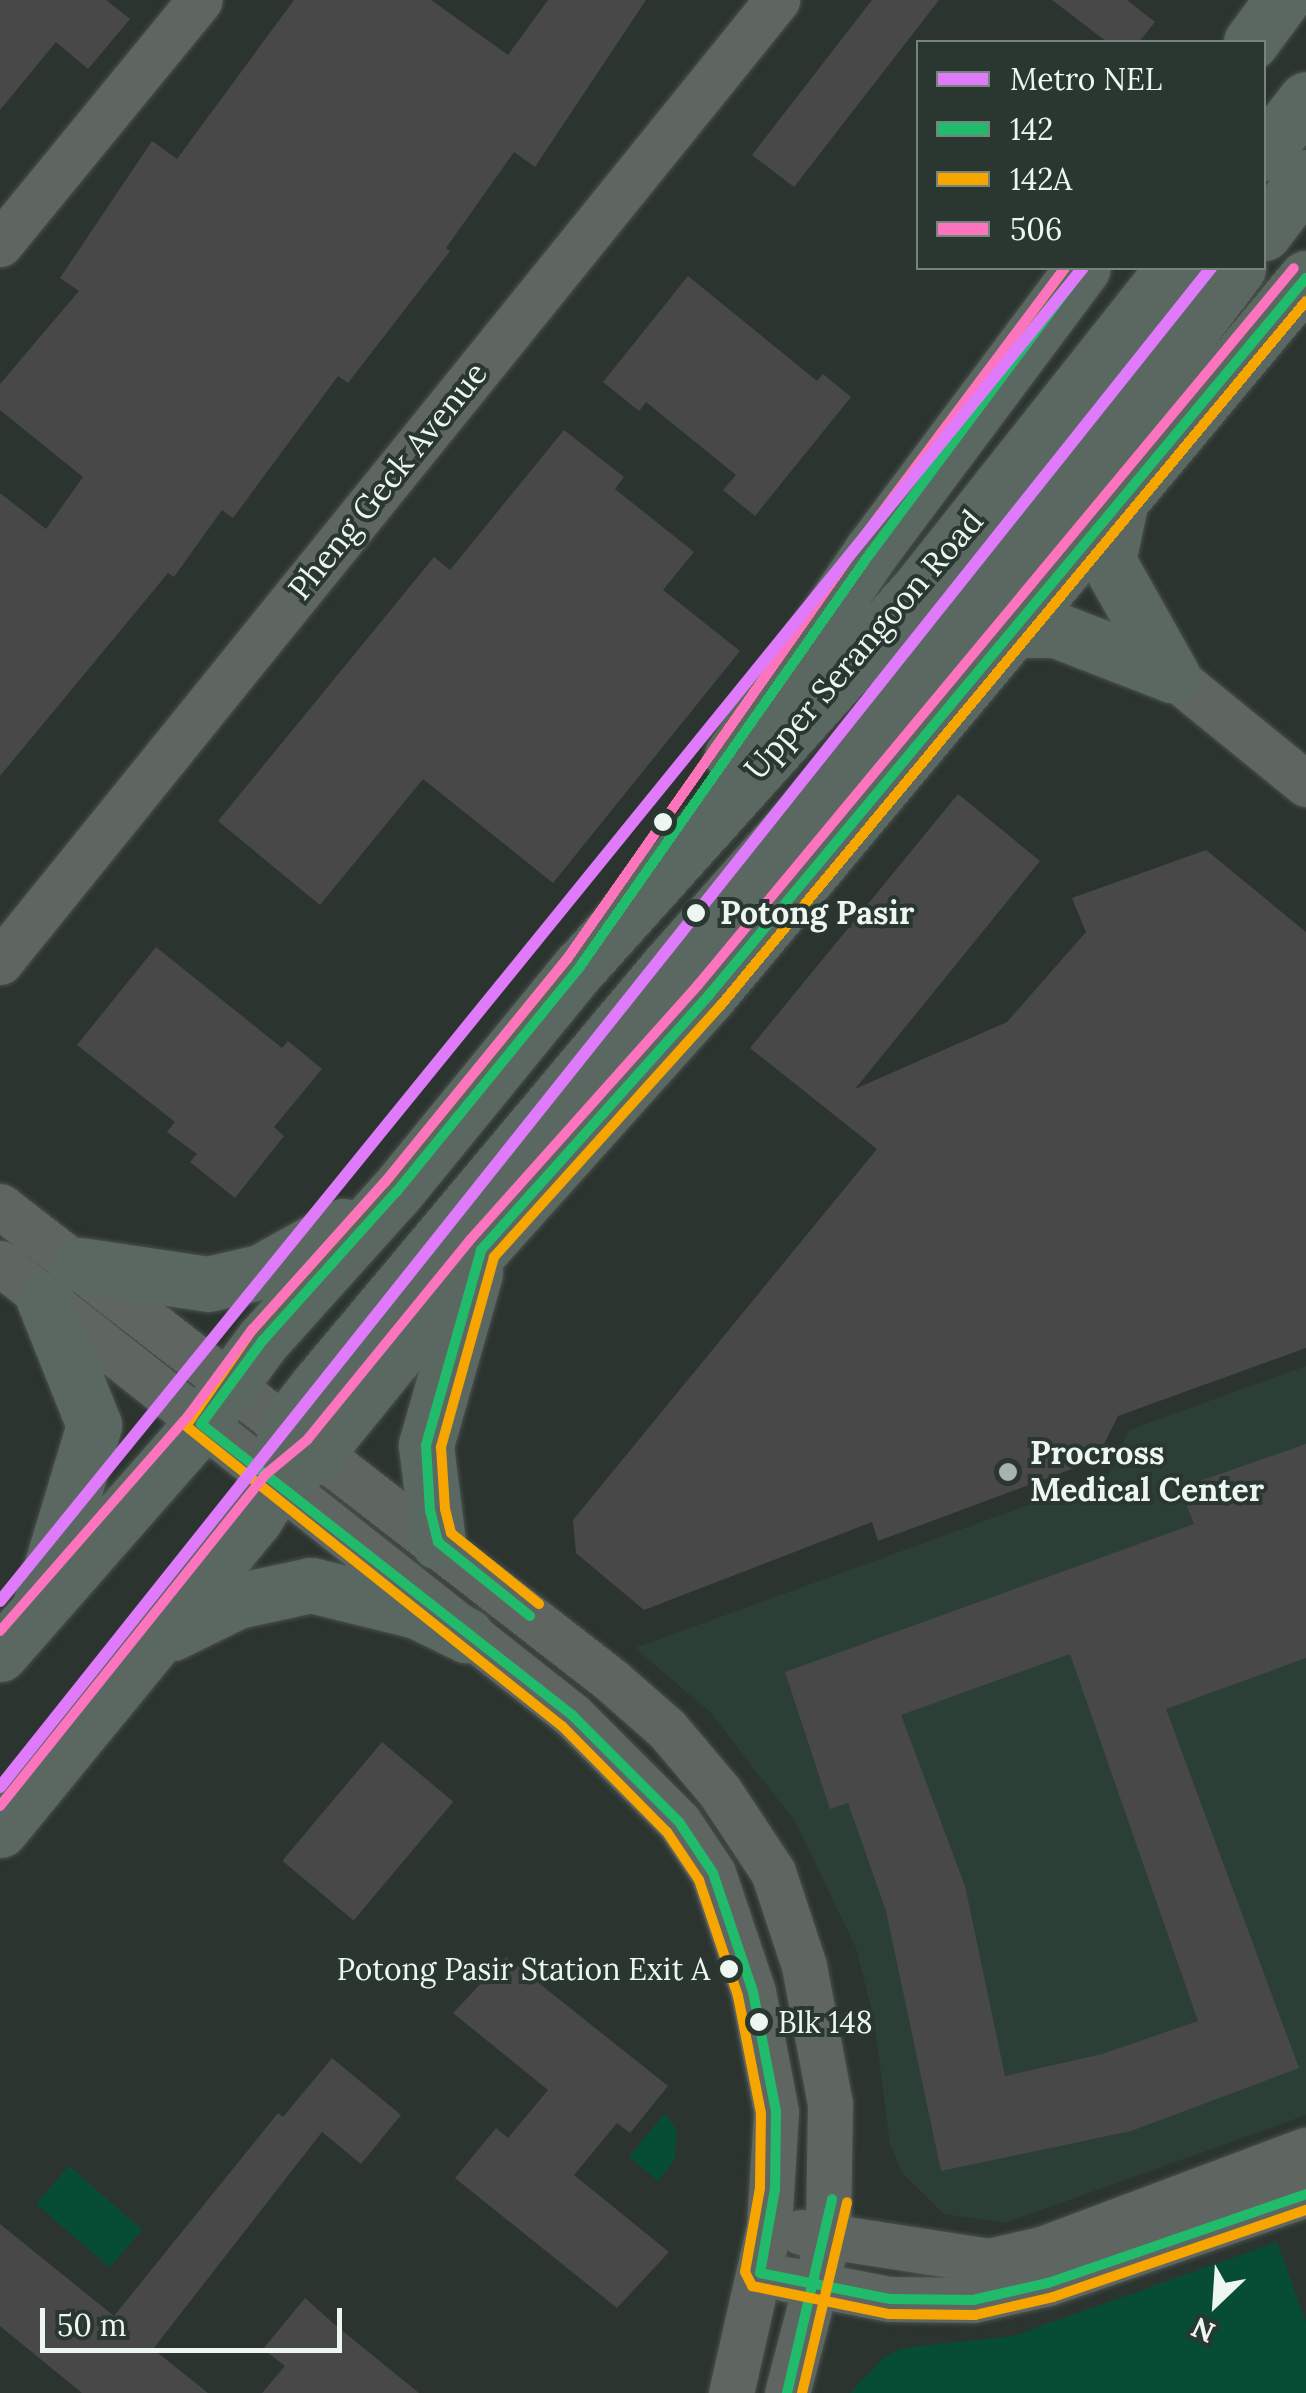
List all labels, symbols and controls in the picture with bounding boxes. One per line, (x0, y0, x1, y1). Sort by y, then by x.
legend (916, 40, 1266, 270)
text: Metro NEL (1010, 60, 1162, 98)
text: 142 (1010, 110, 1053, 148)
text: 142A (1010, 160, 1072, 198)
text: 506 (1010, 210, 1062, 248)
street label: Pheng Geck Avenue (281, 355, 495, 607)
street label: Upper Serangoon Road (737, 503, 991, 787)
unlabelled marker (653, 812, 673, 832)
place label: Potong Pasir (720, 894, 914, 932)
marker: Potong Pasir (681, 898, 711, 928)
place label: Procross Medical Center (1030, 1435, 1264, 1510)
marker: Procross Medical Center (995, 1459, 1021, 1485)
place label: Potong Pasir Station Exit A (337, 1951, 710, 1987)
marker: Potong Pasir Station Exit A (719, 1959, 739, 1979)
place label: Blk 148 (778, 2004, 873, 2040)
marker: Blk 148 (749, 2012, 769, 2032)
north arrow (1166, 2253, 1266, 2353)
scale bar (45, 2288, 348, 2350)
text: 50 m (57, 2306, 127, 2344)
text: N (1186, 2309, 1221, 2351)

